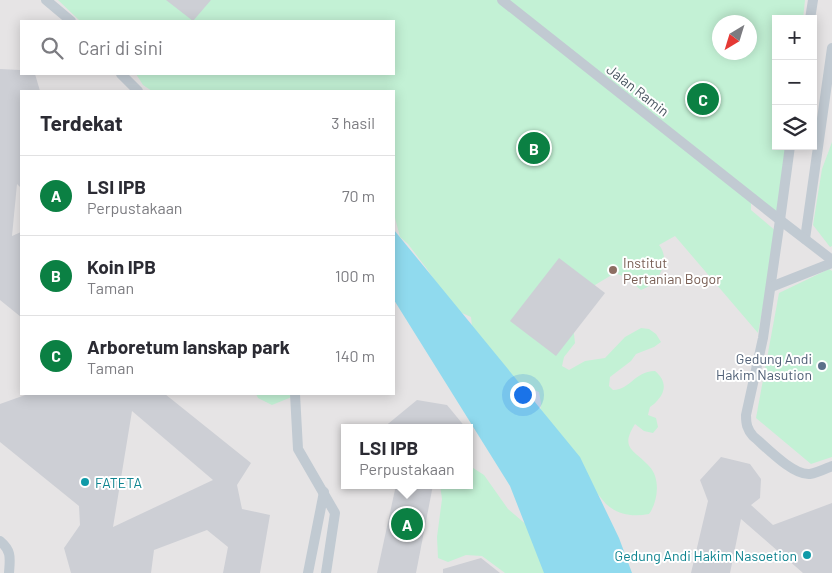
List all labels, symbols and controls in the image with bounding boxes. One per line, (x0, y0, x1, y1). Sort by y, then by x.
north arrow (712, 15, 757, 60)
map controls (772, 15, 817, 150)
button: + (772, 15, 817, 60)
search box (20, 20, 395, 75)
icon: search (38, 34, 66, 62)
text: Cari di sini (78, 36, 163, 59)
street label: Jalan Ramin (603, 60, 673, 120)
button: − (772, 60, 817, 105)
pin: C (687, 80, 719, 118)
button: layers (772, 105, 817, 150)
text: Terdekat (40, 110, 123, 135)
text: 3 hasil (331, 113, 375, 132)
pin: B (518, 129, 550, 167)
text: LSI IPB (87, 175, 146, 198)
text: A (51, 186, 61, 205)
text: 70 m (342, 186, 375, 205)
text: Perpustakaan (87, 198, 182, 217)
place label: Institut Pertanian Bogor (623, 254, 721, 287)
text: Koin IPB (87, 255, 156, 278)
marker: Institut Pertanian Bogor (607, 264, 619, 276)
text: B (51, 266, 61, 285)
text: 100 m (335, 266, 375, 285)
text: Taman (87, 278, 134, 297)
text: Arboretum lanskap park (87, 335, 290, 358)
text: C (51, 346, 61, 365)
text: 140 m (335, 346, 375, 365)
place label: Gedung Andi Hakim Nasution (716, 350, 812, 383)
text: Taman (87, 358, 134, 377)
marker: Gedung Andi Hakim Nasution (816, 360, 828, 372)
your location (510, 382, 536, 408)
popup (341, 424, 473, 489)
text: LSI IPB (359, 436, 418, 459)
text: Perpustakaan (359, 459, 455, 478)
place label: FATETA (95, 474, 142, 491)
marker: FATETA (79, 476, 91, 488)
pin: A (391, 505, 423, 543)
place label: Gedung Andi Hakim Nasoetion (615, 547, 797, 564)
marker: Gedung Andi Hakim Nasoetion (801, 549, 813, 561)

